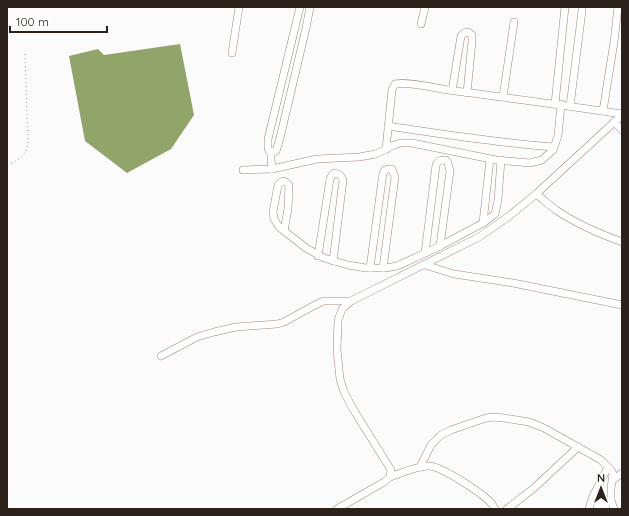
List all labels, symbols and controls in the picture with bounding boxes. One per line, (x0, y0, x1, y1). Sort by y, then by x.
scale bar (10, 8, 107, 34)
text: 100 m (16, 14, 49, 29)
north arrow (581, 468, 621, 508)
text: N (597, 471, 605, 485)

